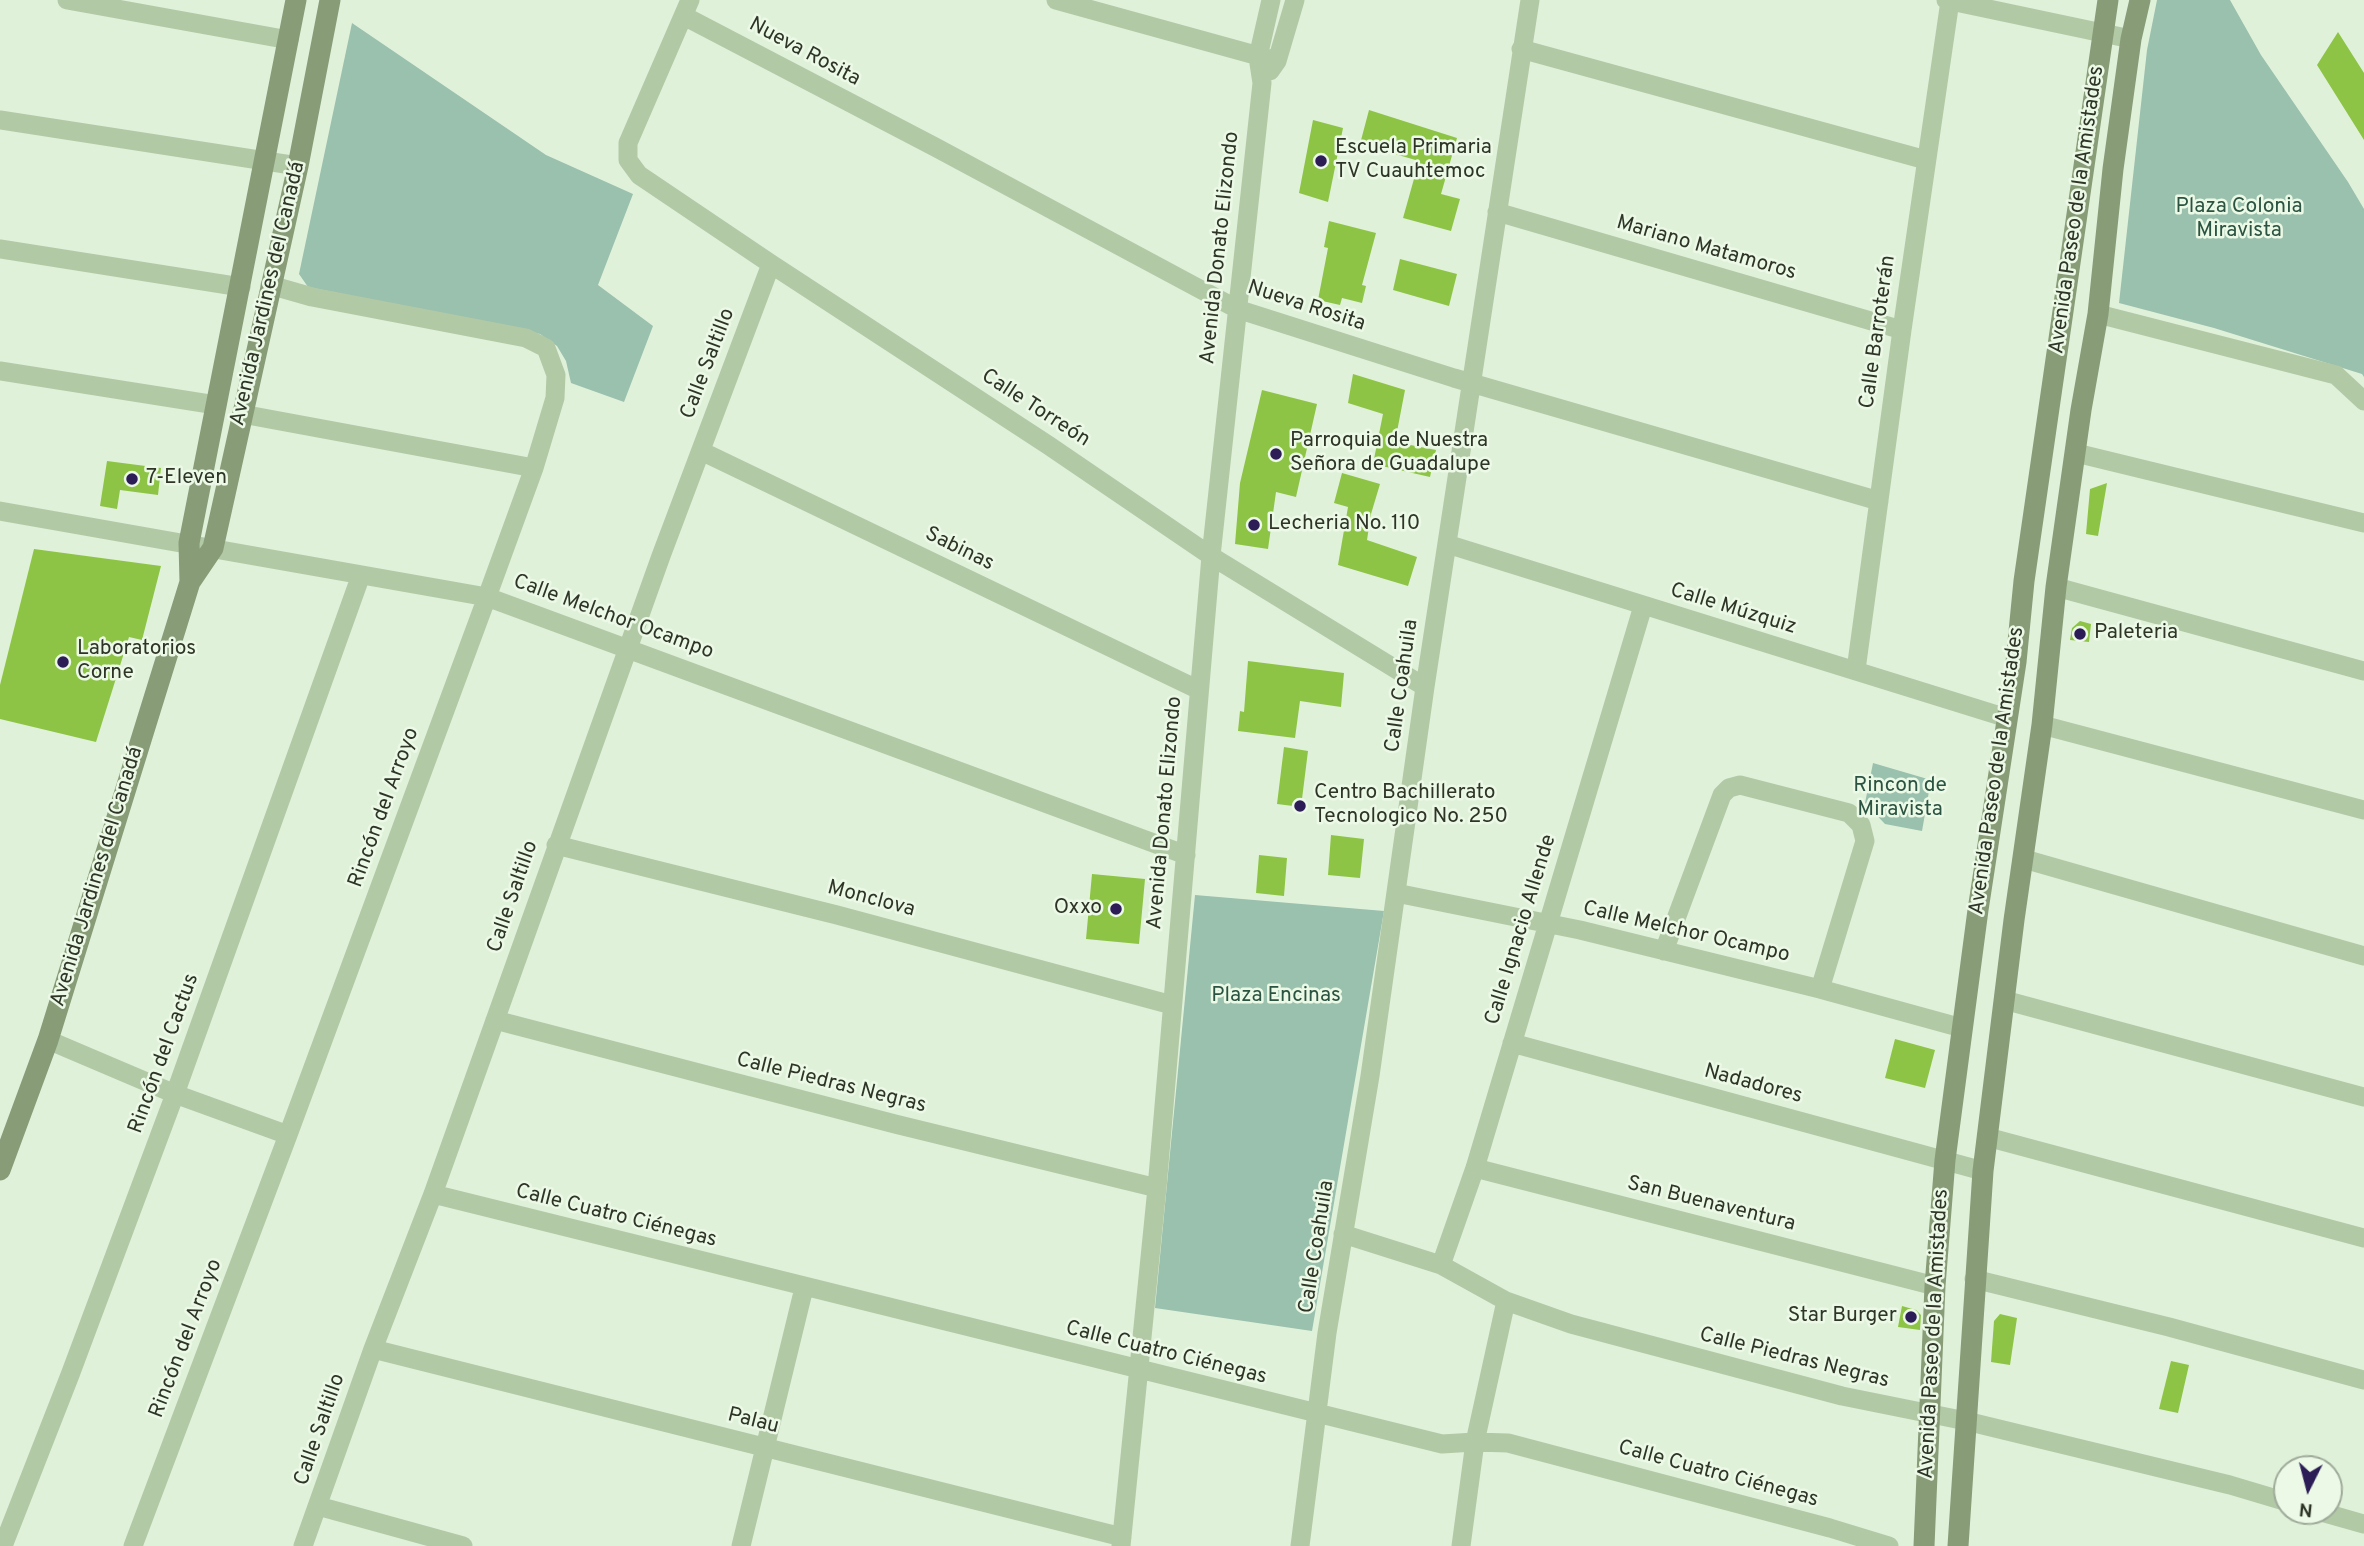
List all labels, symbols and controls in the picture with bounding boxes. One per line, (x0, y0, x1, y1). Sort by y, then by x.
street label: Nueva Rosita (744, 13, 864, 93)
street label: Avenida Paseo de la Amistades (2045, 64, 2111, 356)
street label: Avenida Donato Elizondo (1196, 130, 1246, 366)
place label: Escuela Primaria TV Cuauhtemoc (1335, 136, 1492, 186)
marker: Escuela Primaria TV Cuauhtemoc (1313, 153, 1329, 169)
street label: Avenida Jardines del Canadá (226, 159, 312, 429)
park label: Plaza Colonia Miravista (2175, 195, 2303, 245)
street label: Mariano Matamoros (1613, 211, 1799, 287)
street label: Calle Barroterán (1856, 254, 1902, 410)
street label: Nueva Rosita (1244, 276, 1368, 338)
street label: Calle Saltillo (676, 305, 742, 423)
street label: Calle Torreón (976, 364, 1094, 454)
place label: Parroquia de Nuestra Señora de Guadalupe (1290, 429, 1490, 479)
marker: Parroquia de Nuestra Señora de Guadalupe (1268, 446, 1284, 462)
place label: 7-Eleven (146, 466, 227, 492)
marker: 7-Eleven (124, 471, 140, 487)
place label: Lecheria No. 110 (1268, 512, 1420, 538)
marker: Lecheria No. 110 (1246, 517, 1262, 533)
street label: Sabinas (920, 523, 998, 577)
street label: Calle Melchor Ocampo (509, 570, 717, 666)
street label: Calle Múzquiz (1667, 579, 1799, 641)
street label: Calle Coahuila (1381, 618, 1425, 754)
place label: Paleteria (2094, 621, 2178, 647)
street label: Avenida Paseo de la Amistades (1965, 625, 2031, 917)
marker: Paleteria (2072, 626, 2088, 642)
place label: Laboratorios Corne (77, 637, 196, 687)
marker: Laboratorios Corne (55, 654, 71, 670)
street label: Avenida Donato Elizondo (1143, 695, 1189, 931)
street label: Rincón del Arroyo (344, 725, 426, 891)
street label: Avenida Jardines del Canadá (46, 744, 150, 1010)
park label: Rincon de Miravista (1853, 774, 1947, 824)
place label: Centro Bachillerato Tecnologico No. 250 (1314, 781, 1508, 831)
marker: Centro Bachillerato Tecnologico No. 250 (1292, 798, 1308, 814)
street label: Calle Ignacio Allende (1481, 832, 1563, 1028)
street label: Calle Saltillo (483, 838, 545, 956)
street label: Monclova (824, 876, 918, 924)
place label: Oxxo (1054, 896, 1102, 922)
street label: Calle Melchor Ocampo (1580, 897, 1792, 969)
marker: Oxxo (1108, 901, 1124, 917)
street label: Rincón del Cactus (124, 971, 206, 1137)
park label: Plaza Encinas (1211, 984, 1341, 1010)
street label: Calle Piedras Negras (733, 1048, 929, 1120)
street label: Nadadores (1701, 1060, 1805, 1110)
street label: San Buenaventura (1624, 1172, 1798, 1238)
street label: Calle Coahuila (1295, 1179, 1341, 1315)
street label: Calle Cuatro Ciénegas (513, 1180, 719, 1254)
street label: Avenida Paseo de la Amistades (1915, 1188, 1955, 1480)
street label: Rincón del Arroyo (145, 1256, 229, 1422)
place label: Star Burger (1788, 1304, 1897, 1330)
marker: Star Burger (1903, 1309, 1919, 1325)
street label: Calle Cuatro Ciénegas (1063, 1317, 1269, 1391)
street label: Calle Piedras Negras (1696, 1323, 1892, 1395)
street label: Calle Saltillo (290, 1371, 352, 1489)
street label: Palau (725, 1403, 781, 1441)
street label: Calle Cuatro Ciénegas (1615, 1436, 1821, 1514)
north arrow (2273, 1455, 2343, 1525)
text: N (2298, 1496, 2314, 1522)

